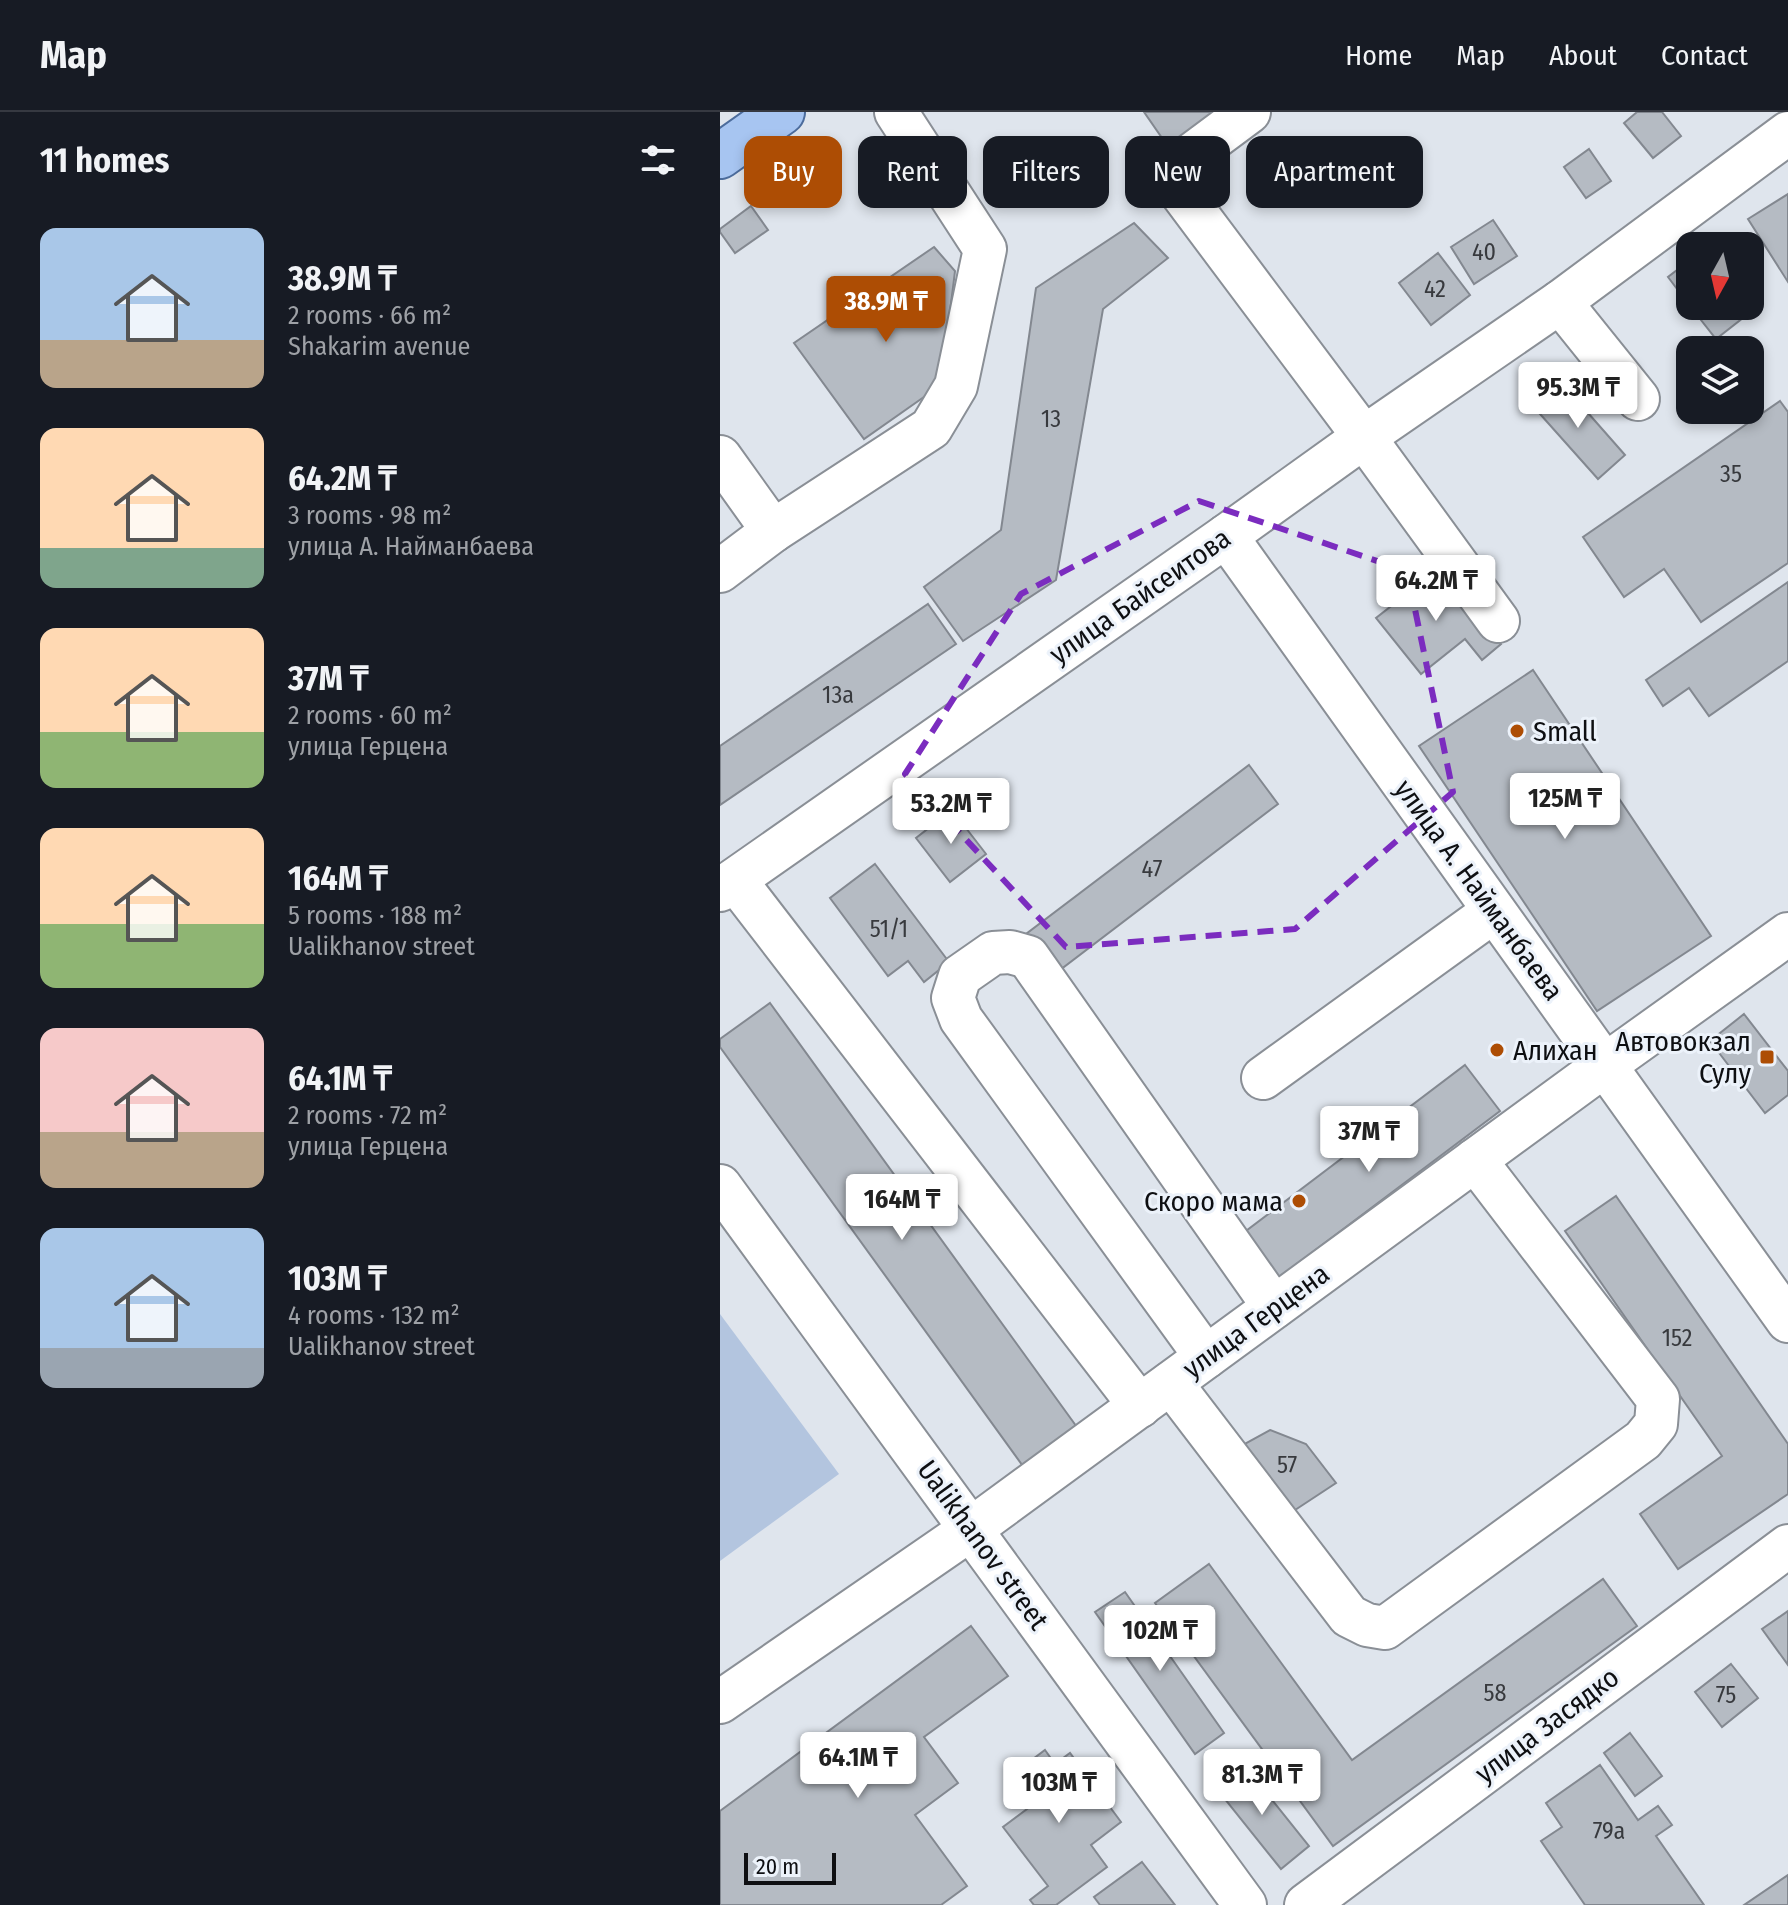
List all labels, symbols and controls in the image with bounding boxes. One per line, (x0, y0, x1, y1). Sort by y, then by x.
text: Map (40, 32, 107, 78)
text: Home (1345, 39, 1412, 72)
text: Map (1456, 39, 1505, 72)
text: About (1549, 39, 1617, 72)
text: Contact (1661, 39, 1748, 72)
chip: Buy (744, 136, 842, 208)
chip: Rent (858, 136, 967, 208)
chip: Filters (983, 136, 1109, 208)
chip: New (1125, 136, 1230, 208)
chip: Apartment (1246, 136, 1423, 208)
icon: filters (636, 138, 680, 182)
text: 11 homes (40, 140, 169, 181)
north arrow (1676, 232, 1764, 320)
map controls (1676, 232, 1764, 424)
house number: 40 (1472, 238, 1496, 266)
text: 38.9M ₸ (288, 258, 397, 299)
icon: home (104, 260, 200, 356)
house number: 42 (1424, 275, 1446, 303)
pin: 38.9M ₸ (812, 276, 960, 344)
text: 38.9M ₸ (844, 286, 928, 317)
text: 2 rooms · 66 m² (288, 300, 451, 331)
text: Shakarim avenue (288, 331, 470, 362)
button: layers (1676, 336, 1764, 424)
pin: 95.3M ₸ (1504, 362, 1652, 430)
text: 95.3M ₸ (1536, 372, 1620, 403)
house number: 13 (1041, 405, 1061, 433)
text: 64.2M ₸ (288, 458, 397, 499)
icon: home (104, 460, 200, 556)
house number: 35 (1720, 460, 1742, 488)
text: 3 rooms · 98 m² (288, 500, 451, 531)
street label: улица Байсеитова (1043, 521, 1237, 671)
text: улица А. Найманбаева (288, 531, 534, 562)
pin: 64.2M ₸ (1362, 555, 1510, 623)
text: 64.2M ₸ (1394, 565, 1478, 596)
text: 37M ₸ (288, 658, 369, 699)
icon: home (104, 660, 200, 756)
house number: 13а (822, 681, 854, 709)
text: 2 rooms · 60 m² (288, 700, 452, 731)
place label: Small (1533, 715, 1597, 748)
marker: Small (1508, 722, 1526, 740)
text: улица Герцена (288, 731, 448, 762)
street label: улица А. Найманбаева (1388, 773, 1570, 1007)
pin: 125M ₸ (1500, 773, 1630, 841)
pin: 53.2M ₸ (877, 778, 1025, 846)
text: 125M ₸ (1528, 783, 1602, 814)
text: 53.2M ₸ (910, 788, 992, 819)
house number: 47 (1142, 855, 1163, 883)
text: 164M ₸ (288, 858, 388, 899)
icon: home (104, 860, 200, 956)
text: 5 rooms · 188 m² (288, 900, 462, 931)
house number: 51/1 (870, 915, 908, 943)
text: Ualikhanov street (288, 931, 475, 962)
place label: Автовокзал Сулу (1615, 1025, 1752, 1090)
place label: Алихан (1513, 1034, 1598, 1067)
marker: Алихан (1488, 1041, 1506, 1059)
marker: Автовокзал Сулу (1758, 1048, 1776, 1066)
text: 64.1M ₸ (288, 1058, 392, 1099)
icon: home (104, 1060, 200, 1156)
text: 2 rooms · 72 m² (288, 1100, 447, 1131)
pin: 37M ₸ (1313, 1106, 1425, 1174)
text: 37M ₸ (1338, 1116, 1400, 1147)
text: улица Герцена (288, 1131, 448, 1162)
pin: 164M ₸ (837, 1174, 967, 1242)
text: 164M ₸ (864, 1184, 940, 1215)
place label: Скоро мама (1144, 1185, 1283, 1218)
marker: Скоро мама (1290, 1192, 1308, 1210)
street label: улица Герцена (1177, 1257, 1335, 1385)
text: 103M ₸ (288, 1258, 387, 1299)
icon: home (104, 1260, 200, 1356)
text: 4 rooms · 132 m² (288, 1300, 460, 1331)
house number: 152 (1662, 1324, 1692, 1352)
text: Ualikhanov street (288, 1331, 475, 1362)
house number: 57 (1277, 1451, 1297, 1479)
street label: Ualikhanov street (911, 1454, 1056, 1637)
pin: 102M ₸ (1095, 1605, 1225, 1673)
text: 102M ₸ (1122, 1615, 1198, 1646)
street label: улица Засядко (1469, 1660, 1625, 1790)
house number: 58 (1483, 1679, 1507, 1707)
house number: 75 (1716, 1681, 1736, 1709)
pin: 64.1M ₸ (784, 1732, 932, 1800)
text: 64.1M ₸ (818, 1742, 898, 1773)
pin: 81.3M ₸ (1188, 1749, 1336, 1817)
pin: 103M ₸ (994, 1757, 1124, 1825)
text: 81.3M ₸ (1221, 1759, 1303, 1790)
text: 103M ₸ (1021, 1767, 1097, 1798)
house number: 79а (1593, 1817, 1625, 1845)
scale bar (744, 1849, 836, 1885)
text: 20 m (756, 1853, 799, 1880)

